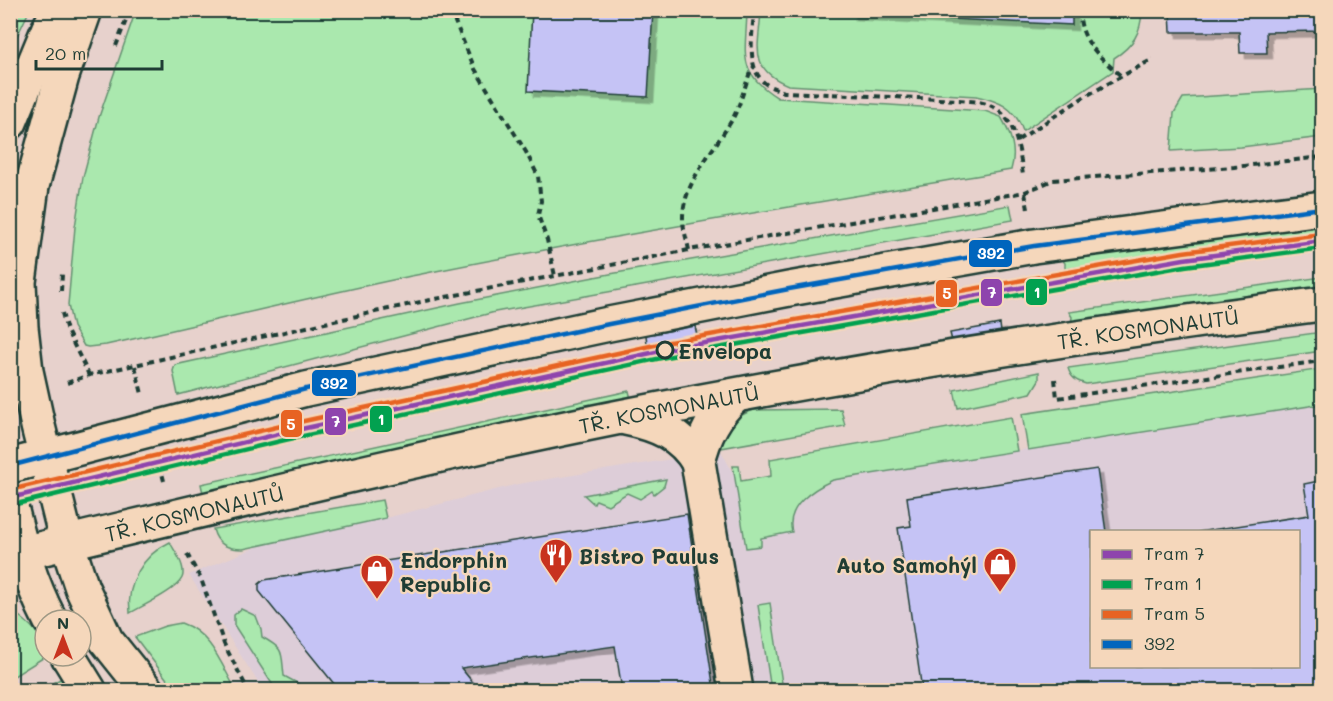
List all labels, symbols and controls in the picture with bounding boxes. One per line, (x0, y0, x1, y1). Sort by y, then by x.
scale bar (36, 33, 162, 71)
text: 20 m (45, 41, 86, 65)
line badge: 392 (968, 239, 1013, 268)
text: 392 (977, 242, 1005, 263)
line badge: 7 (980, 278, 1003, 307)
line badge: 1 (1025, 278, 1048, 306)
line badge: 5 (935, 279, 958, 308)
text: 7 (988, 281, 997, 302)
text: 1 (1033, 281, 1041, 302)
text: 5 (942, 282, 952, 303)
street label: TŘ. KOSMONAUTŮ (1055, 302, 1240, 354)
place label: Envelopa (678, 337, 772, 364)
marker: Envelopa (656, 341, 674, 359)
line badge: 392 (311, 369, 357, 397)
text: 392 (320, 372, 348, 393)
street label: TŘ. KOSMONAUTŮ (576, 377, 761, 439)
line badge: 1 (369, 405, 393, 433)
line badge: 7 (324, 407, 347, 436)
text: 1 (377, 408, 385, 429)
line badge: 5 (280, 409, 303, 438)
text: 7 (332, 410, 341, 431)
text: 5 (286, 413, 296, 434)
street label: TŘ. KOSMONAUTŮ (102, 478, 286, 547)
legend (1090, 530, 1300, 668)
restaurant icon: Bistro Paulus (538, 537, 574, 584)
text: Tram 7 (1144, 541, 1204, 565)
place label: Bistro Paulus (579, 542, 719, 569)
place label: Endorphin Republic (400, 546, 507, 597)
shop icon: Auto Samohýl (982, 546, 1018, 593)
place label: Auto Samohýl (836, 551, 977, 579)
shop icon: Endorphin Republic (359, 553, 395, 600)
text: Tram 1 (1144, 571, 1202, 595)
text: Tram 5 (1144, 601, 1205, 625)
north arrow (33, 608, 93, 668)
text: N (57, 612, 69, 633)
text: 392 (1144, 631, 1175, 655)

